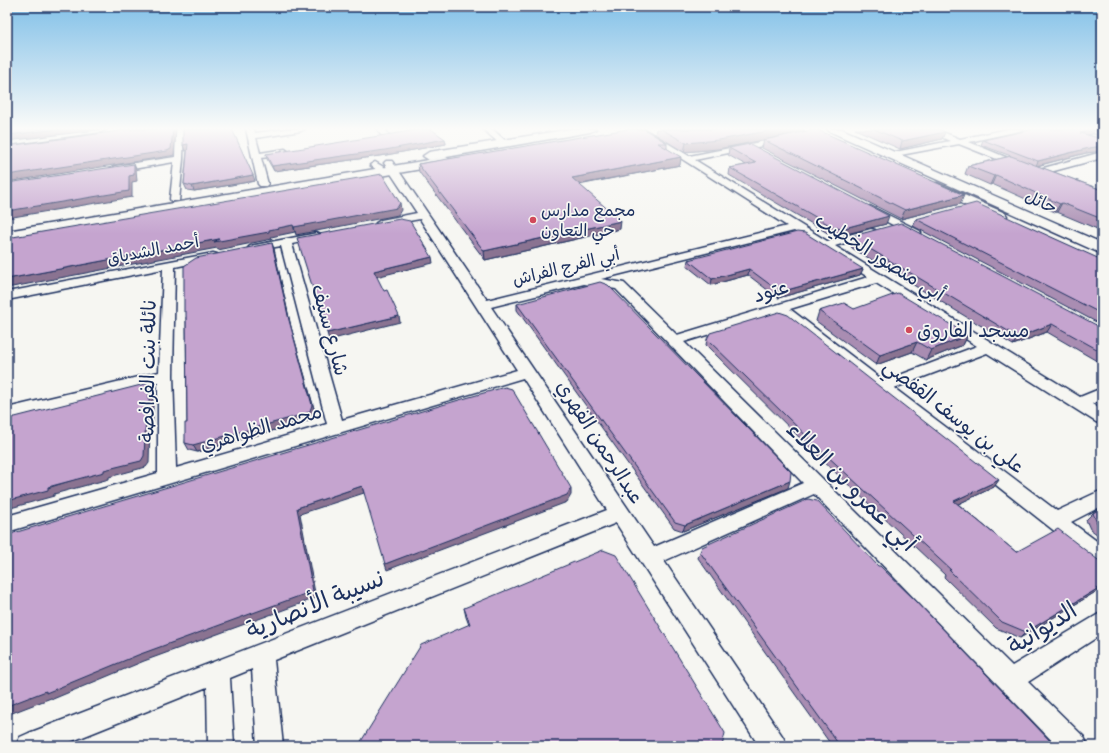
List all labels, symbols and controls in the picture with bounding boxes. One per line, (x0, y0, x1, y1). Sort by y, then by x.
street label: حائل (1022, 186, 1060, 218)
place label: مجمع مدارس حي التعاون (541, 200, 635, 245)
street label: أبي منصور الخطيب (808, 207, 950, 311)
marker: مجمع مدارس حي التعاون (528, 215, 538, 225)
street label: أحمد الشدياق (105, 231, 201, 269)
street label: أبي الفرج الفراش (510, 244, 623, 294)
street label: عتود (750, 274, 792, 308)
street label: شارع ستيف (305, 281, 354, 379)
street label: نائلة بنت الفرافصة (134, 299, 162, 443)
place label: مسجد الفاروق (917, 318, 1029, 343)
marker: مسجد الفاروق (904, 325, 914, 335)
street label: علي بن يوسف القفصي (875, 353, 1030, 483)
street label: عبدالرحمن الفهري (549, 375, 649, 510)
street label: محمد الظواهري (197, 399, 325, 459)
street label: أبي عمرو بن العلاء (776, 414, 924, 562)
street label: نسيبة الأنصارية (241, 561, 389, 645)
street label: الديوانية (1002, 595, 1082, 661)

